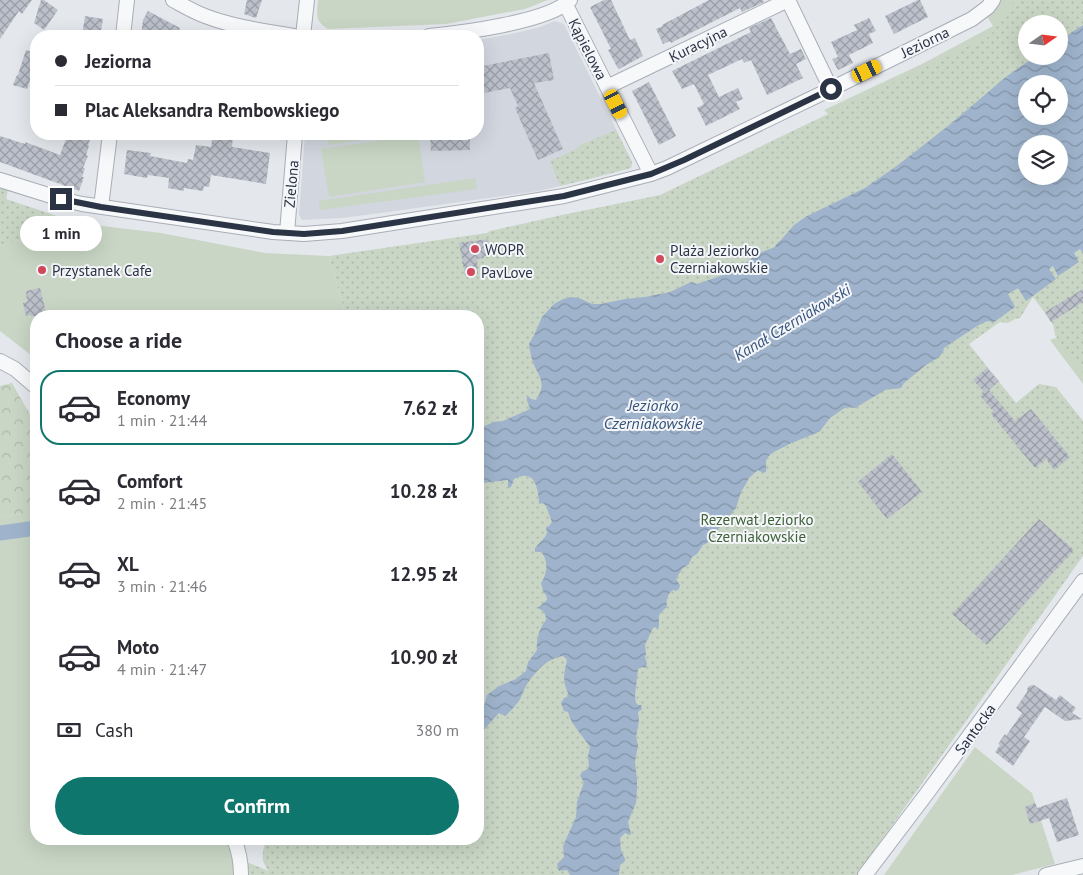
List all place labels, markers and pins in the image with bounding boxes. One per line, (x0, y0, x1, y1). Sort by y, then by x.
place label: WOPR (485, 240, 525, 259)
place label: Plaża Jeziorko Czerniakowskie (670, 241, 768, 277)
marker: WOPR (469, 243, 481, 255)
marker: Plaża Jeziorko Czerniakowskie (654, 253, 666, 265)
place label: Przystanek Cafe (52, 261, 152, 280)
place label: PavLove (481, 263, 533, 282)
marker: Przystanek Cafe (36, 264, 48, 276)
marker: PavLove (465, 266, 477, 278)

